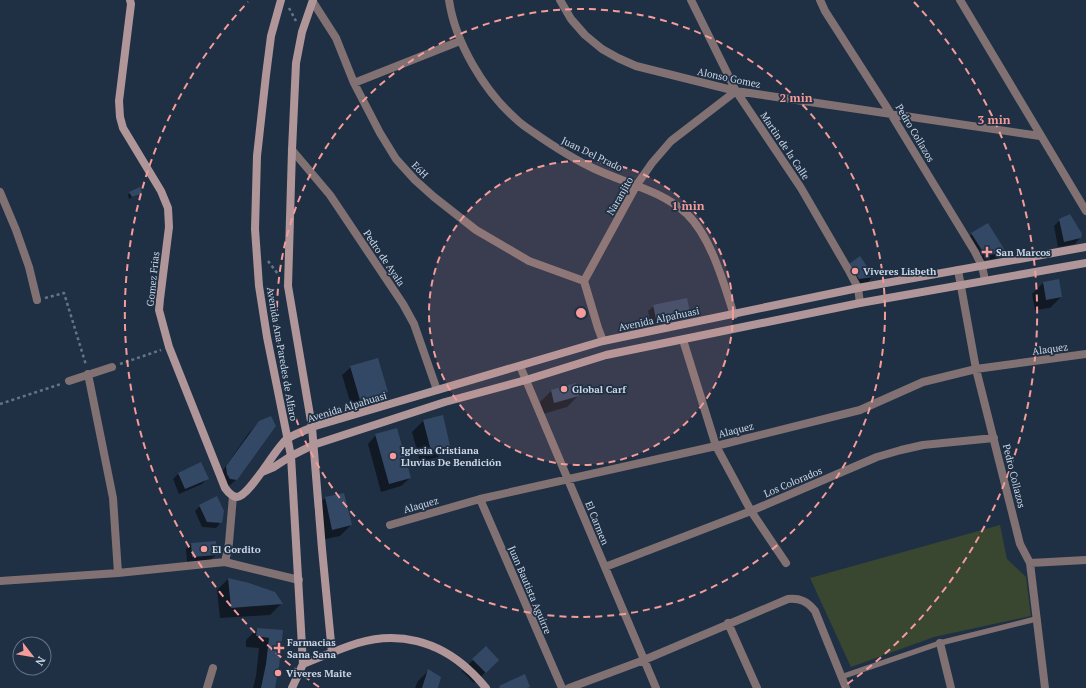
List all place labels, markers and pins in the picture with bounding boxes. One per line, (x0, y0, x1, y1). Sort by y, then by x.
marker: San Marcos (981, 246, 993, 258)
place label: San Marcos (996, 246, 1051, 259)
place label: Viveres Lisbeth (863, 265, 937, 278)
marker: Viveres Lisbeth (850, 266, 860, 276)
centre of rings (574, 306, 588, 320)
place label: Global Carf (572, 383, 627, 396)
marker: Global Carf (559, 384, 569, 394)
place label: Iglesia Cristiana Lluvias De Bendición (401, 444, 502, 469)
marker: Iglesia Cristiana Lluvias De Bendición (388, 451, 398, 461)
place label: El Gordito (212, 543, 261, 556)
marker: El Gordito (199, 544, 209, 554)
place label: Farmacias Sana Sana (287, 636, 336, 661)
marker: Farmacias Sana Sana (274, 643, 284, 653)
place label: Viveres Maite (286, 667, 352, 680)
marker: Viveres Maite (273, 668, 283, 678)

